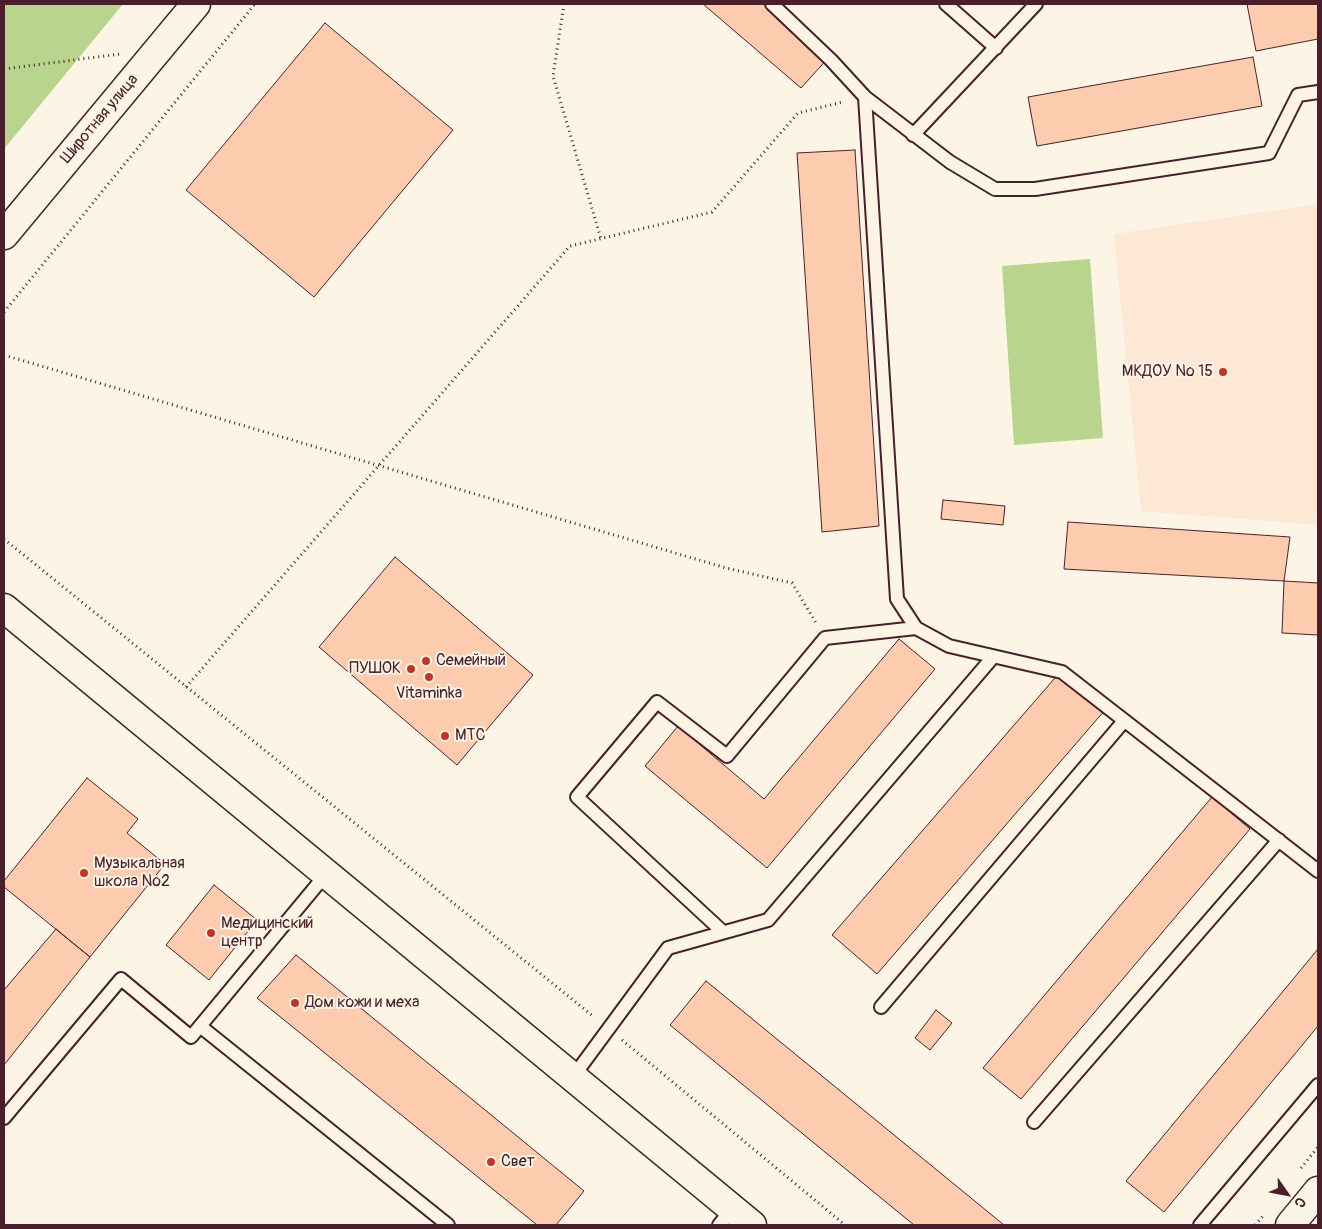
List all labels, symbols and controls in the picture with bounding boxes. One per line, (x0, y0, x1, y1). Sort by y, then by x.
street label: Широтная улица (57, 70, 143, 168)
place label: МКДОУ № 15 (1122, 362, 1213, 382)
marker: МКДОУ № 15 (1217, 366, 1229, 378)
place label: Семейный (436, 651, 506, 671)
marker: Семейный (420, 655, 432, 667)
place label: ПУШОК (349, 659, 401, 679)
marker: ПУШОК (405, 663, 417, 675)
marker: Vitaminka (423, 671, 435, 683)
place label: Vitaminka (396, 684, 462, 704)
place label: МТС (455, 726, 485, 746)
marker: МТС (439, 730, 451, 742)
place label: Музыкальная школа №2 (94, 854, 185, 892)
marker: Музыкальная школа №2 (78, 867, 90, 879)
place label: Медицинский центр (221, 914, 313, 952)
marker: Медицинский центр (205, 927, 217, 939)
place label: Дом кожи и меха (305, 993, 419, 1013)
marker: Дом кожи и меха (289, 997, 301, 1009)
place label: Свет (501, 1152, 535, 1172)
marker: Свет (485, 1156, 497, 1168)
north arrow (1262, 1169, 1312, 1219)
text: С (1291, 1194, 1309, 1211)

